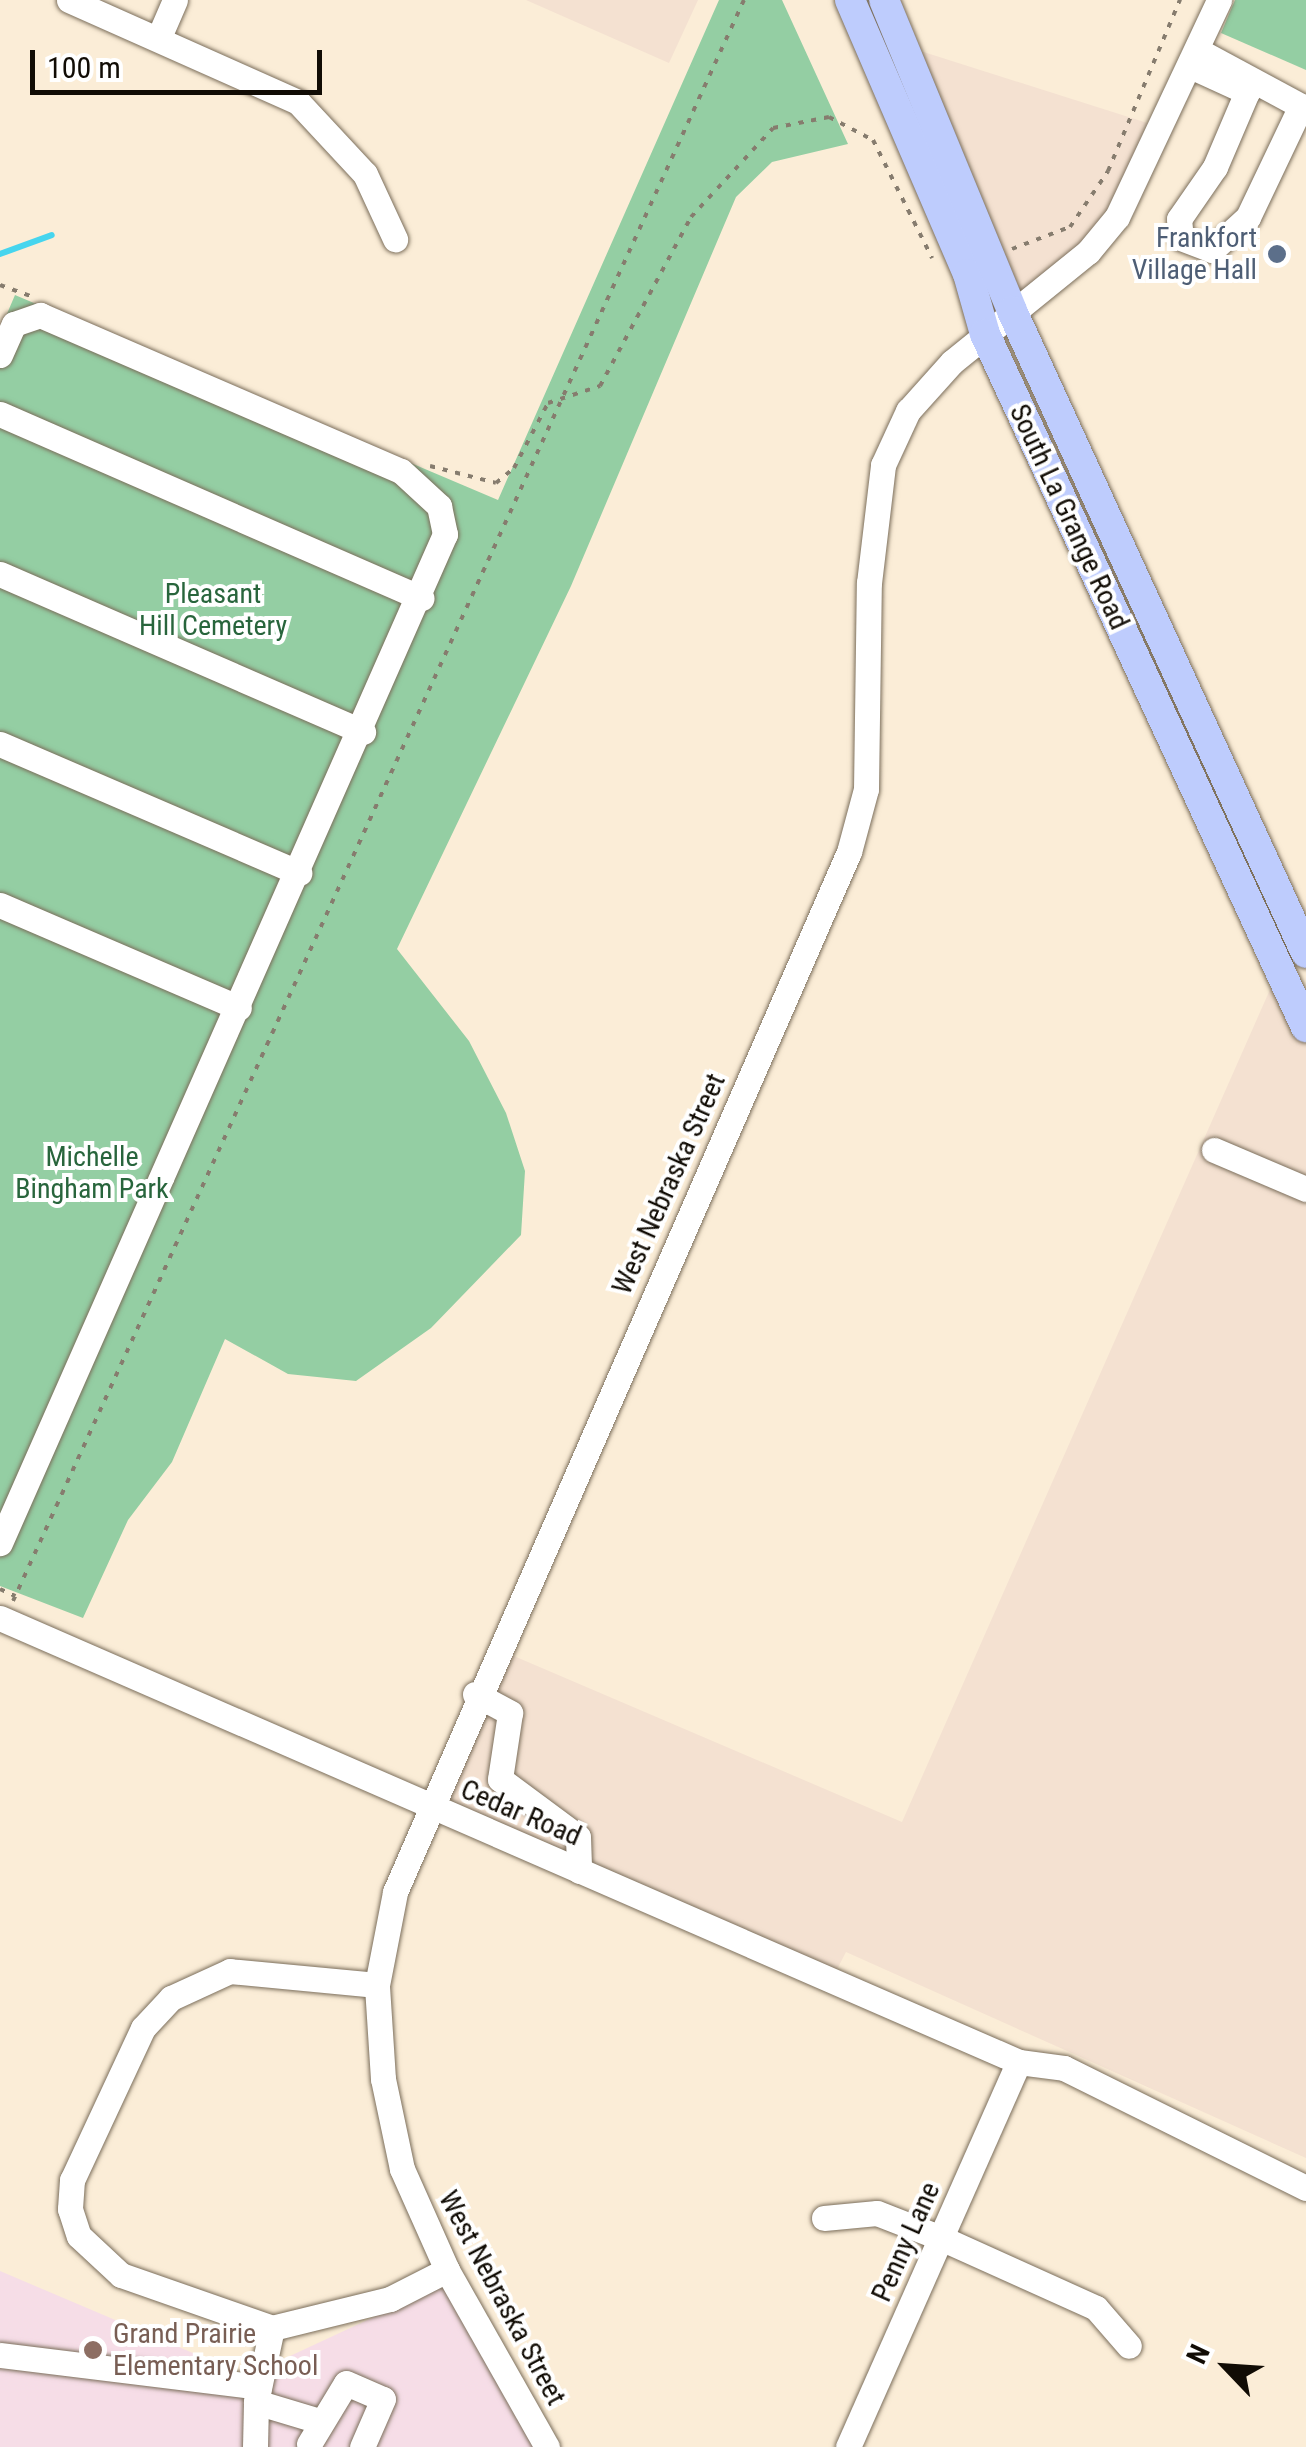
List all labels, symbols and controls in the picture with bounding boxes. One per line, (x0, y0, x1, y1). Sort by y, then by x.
scale bar (35, 30, 328, 92)
text: 100 m (47, 50, 121, 85)
place label: Frankfort Village Hall (1132, 221, 1257, 287)
marker: Frankfort Village Hall (1266, 243, 1288, 265)
street label: South La Grange Road (1002, 399, 1136, 635)
park label: Pleasant Hill Cemetery (139, 577, 287, 643)
street label: West Nebraska Street (605, 1068, 733, 1300)
park label: Michelle Bingham Park (15, 1140, 169, 1206)
street label: Cedar Road (456, 1773, 586, 1853)
street label: Penny Lane (865, 2177, 947, 2307)
street label: West Nebraska Street (431, 2185, 573, 2411)
place label: Grand Prairie Elementary School (113, 2317, 318, 2383)
north arrow (1176, 2317, 1276, 2417)
marker: Grand Prairie Elementary School (82, 2339, 104, 2361)
text: N (1180, 2339, 1217, 2369)

